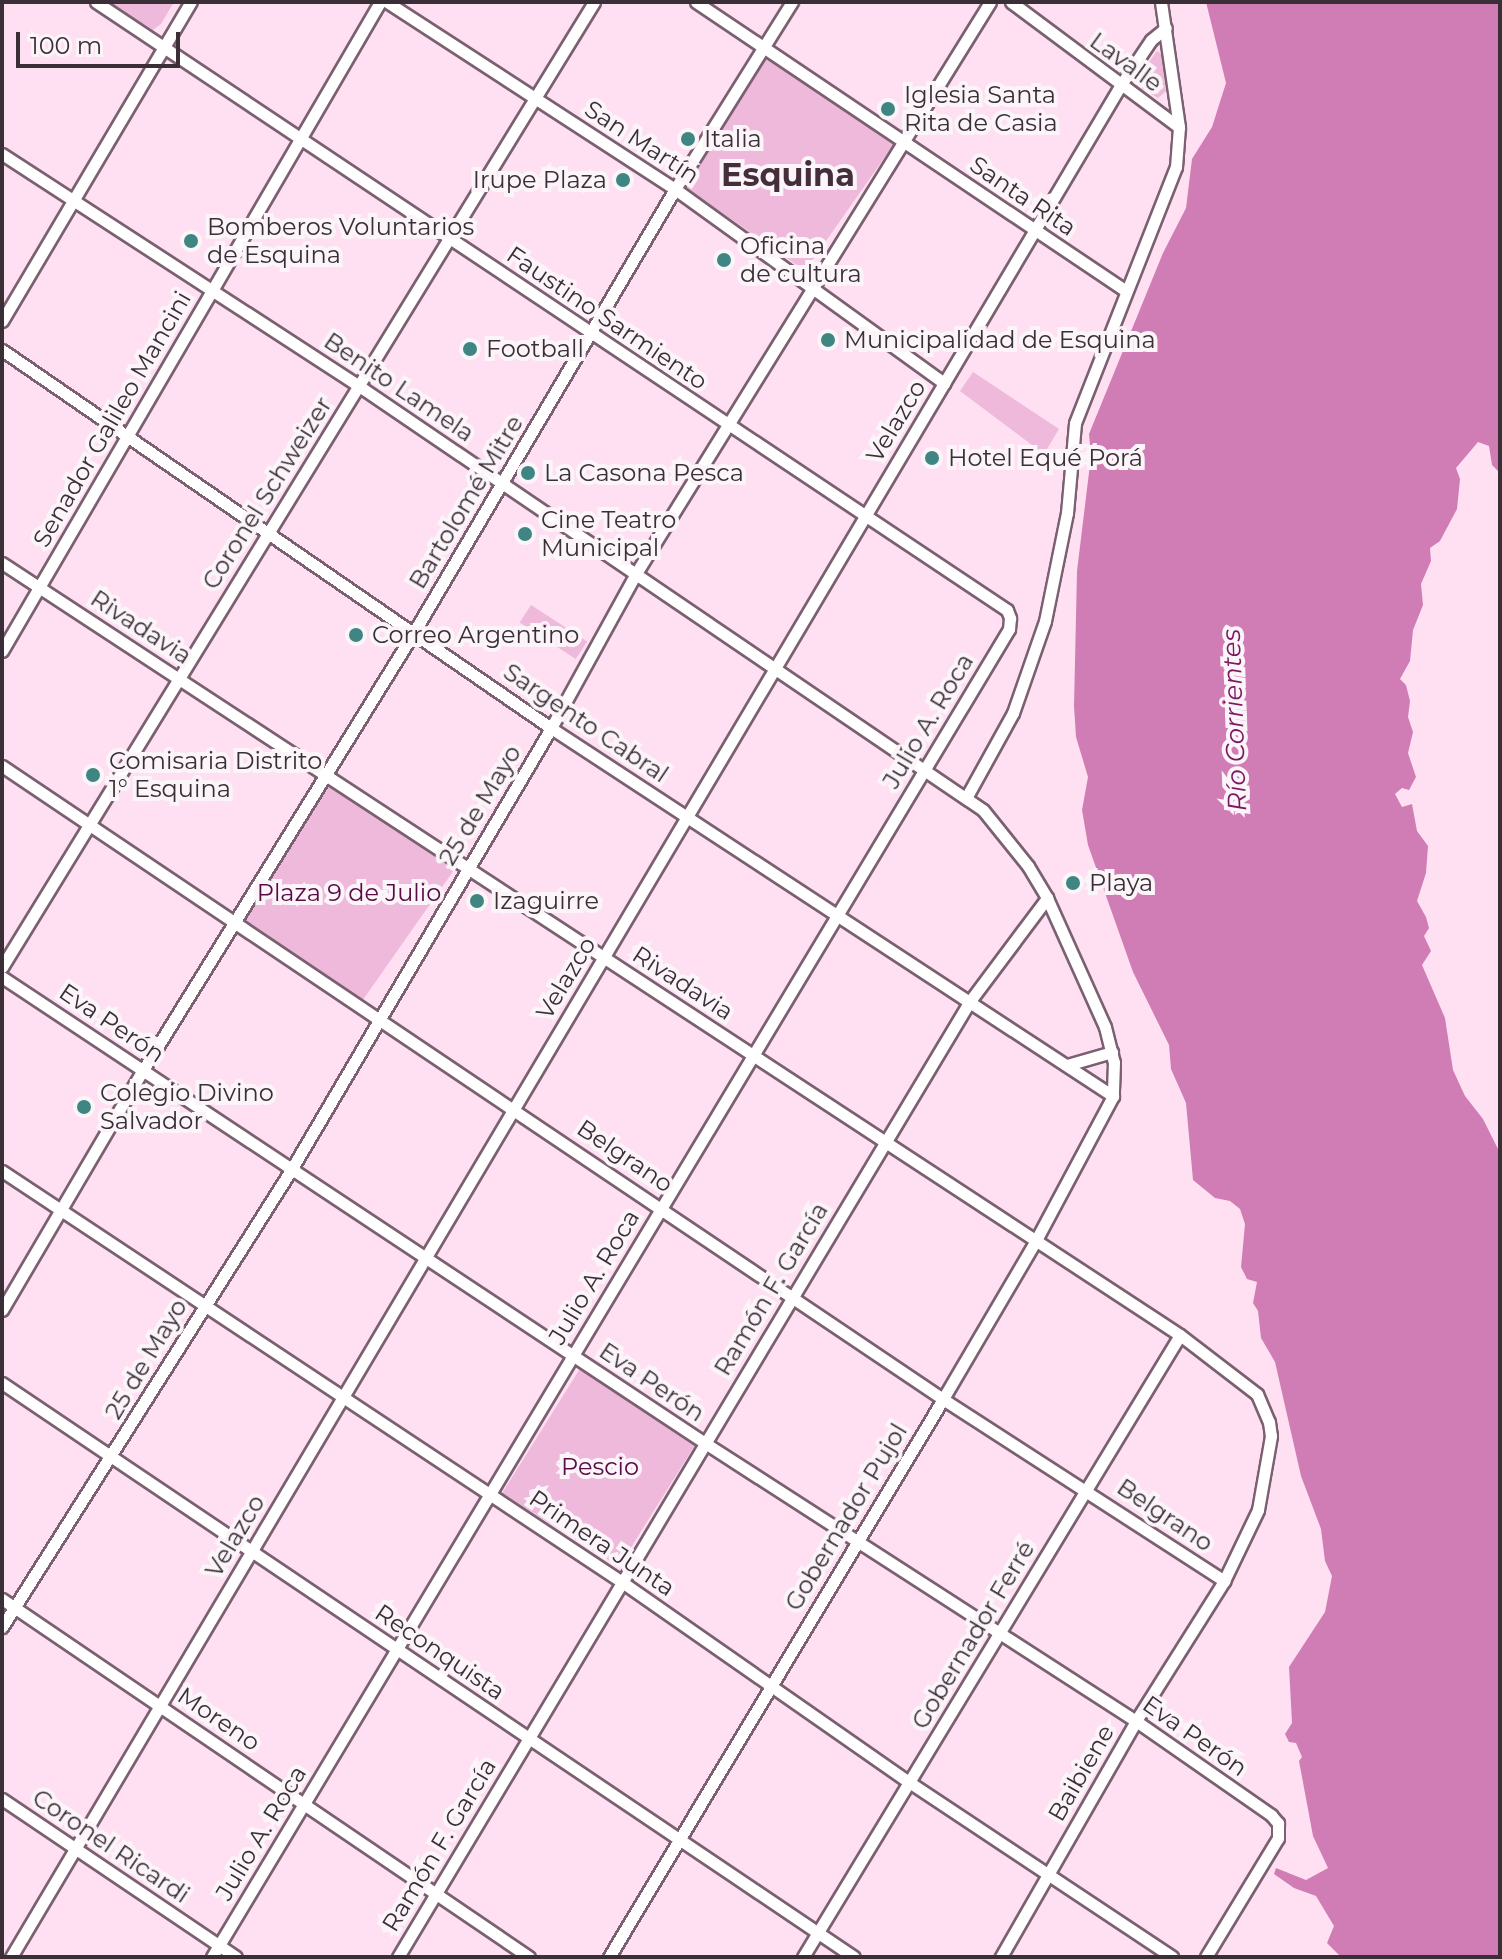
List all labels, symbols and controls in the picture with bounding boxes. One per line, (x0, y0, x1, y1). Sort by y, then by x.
scale bar (20, 16, 184, 66)
street label: Lavalle (1084, 26, 1168, 98)
text: 100 m (30, 31, 102, 60)
place label: Iglesia Santa Rita de Casia (904, 81, 1058, 137)
street label: San Martín (579, 94, 705, 190)
marker: Iglesia Santa Rita de Casia (879, 100, 897, 118)
place label: Italia (704, 125, 762, 153)
marker: Italia (679, 130, 697, 148)
street label: Santa Rita (964, 150, 1082, 242)
district label: Esquina (721, 156, 855, 194)
place label: Irupe Plaza (473, 166, 607, 194)
marker: Irupe Plaza (614, 171, 632, 189)
place label: Bomberos Voluntarios de Esquina (207, 213, 474, 269)
marker: Bomberos Voluntarios de Esquina (182, 232, 200, 250)
place label: Oficina de cultura (740, 232, 862, 288)
street label: Faustino Sarmiento (501, 240, 713, 396)
marker: Oficina de cultura (715, 251, 733, 269)
street label: Senador Galileo Mancini (27, 286, 197, 552)
street label: Benito Lamela (319, 326, 479, 448)
place label: Municipalidad de Esquina (844, 326, 1156, 354)
marker: Municipalidad de Esquina (819, 331, 837, 349)
place label: Football (486, 335, 584, 363)
marker: Football (461, 340, 479, 358)
street label: Velazco (860, 375, 932, 467)
street label: Coronel Schweizer (196, 392, 338, 594)
street label: Bartolomé Mitre (403, 410, 529, 594)
place label: Hotel Equé Porá (948, 444, 1143, 472)
marker: Hotel Equé Porá (923, 449, 941, 467)
place label: La Casona Pesca (544, 459, 744, 487)
marker: La Casona Pesca (519, 464, 537, 482)
place label: Cine Teatro Municipal (541, 506, 676, 562)
marker: Cine Teatro Municipal (516, 525, 534, 543)
street label: Rivadavia (85, 584, 197, 670)
place label: Correo Argentino (372, 621, 579, 649)
marker: Correo Argentino (347, 626, 365, 644)
water label: Río Corrientes (1216, 628, 1254, 812)
street label: Julio A. Roca (877, 648, 979, 794)
street label: Sargento Cabral (498, 657, 674, 789)
street label: 25 de Mayo (433, 740, 527, 870)
place label: Comisaria Distrito 1° Esquina (109, 747, 322, 803)
marker: Comisaria Distrito 1° Esquina (84, 766, 102, 784)
place label: Playa (1089, 869, 1153, 897)
marker: Playa (1064, 874, 1082, 892)
park label: Plaza 9 de Julio (257, 879, 441, 907)
place label: Izaguirre (493, 887, 599, 915)
marker: Izaguirre (468, 892, 486, 910)
street label: Velazco (530, 932, 602, 1024)
street label: Rivadavia (627, 940, 739, 1026)
street label: Eva Perón (54, 977, 170, 1069)
place label: Colegio Divino Salvador (100, 1079, 274, 1135)
marker: Colegio Divino Salvador (75, 1098, 93, 1116)
street label: Belgrano (572, 1113, 678, 1199)
street label: Ramón F. García (708, 1197, 834, 1381)
street label: Julio A. Roca (543, 1204, 645, 1350)
street label: 25 de Mayo (99, 1294, 193, 1424)
street label: Eva Perón (594, 1336, 710, 1428)
street label: Gobernador Pujol (779, 1418, 913, 1616)
park label: Pescio (561, 1453, 639, 1481)
street label: Belgrano (1112, 1472, 1218, 1558)
street label: Primera Junta (524, 1484, 680, 1602)
street label: Velazco (199, 1490, 271, 1582)
street label: Gobernador Ferré (906, 1536, 1040, 1734)
street label: Reconquista (370, 1598, 510, 1706)
street label: Moreno (172, 1681, 266, 1757)
street label: Eva Perón (1137, 1690, 1253, 1782)
street label: Baibiene (1042, 1720, 1120, 1826)
street label: Ramón F. García (376, 1753, 502, 1937)
street label: Julio A. Roca (210, 1760, 312, 1906)
street label: Coronel Ricardi (27, 1783, 195, 1909)

